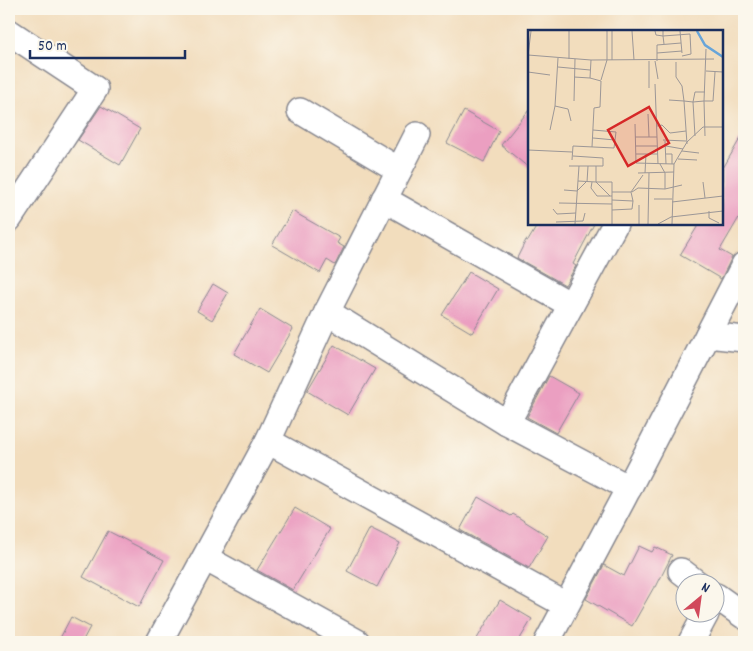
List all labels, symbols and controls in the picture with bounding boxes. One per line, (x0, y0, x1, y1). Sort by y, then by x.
scale bar (30, 28, 185, 60)
inset map (528, 30, 723, 225)
text: 50 m (38, 36, 67, 58)
north arrow (676, 574, 726, 624)
text: N (697, 578, 713, 599)

